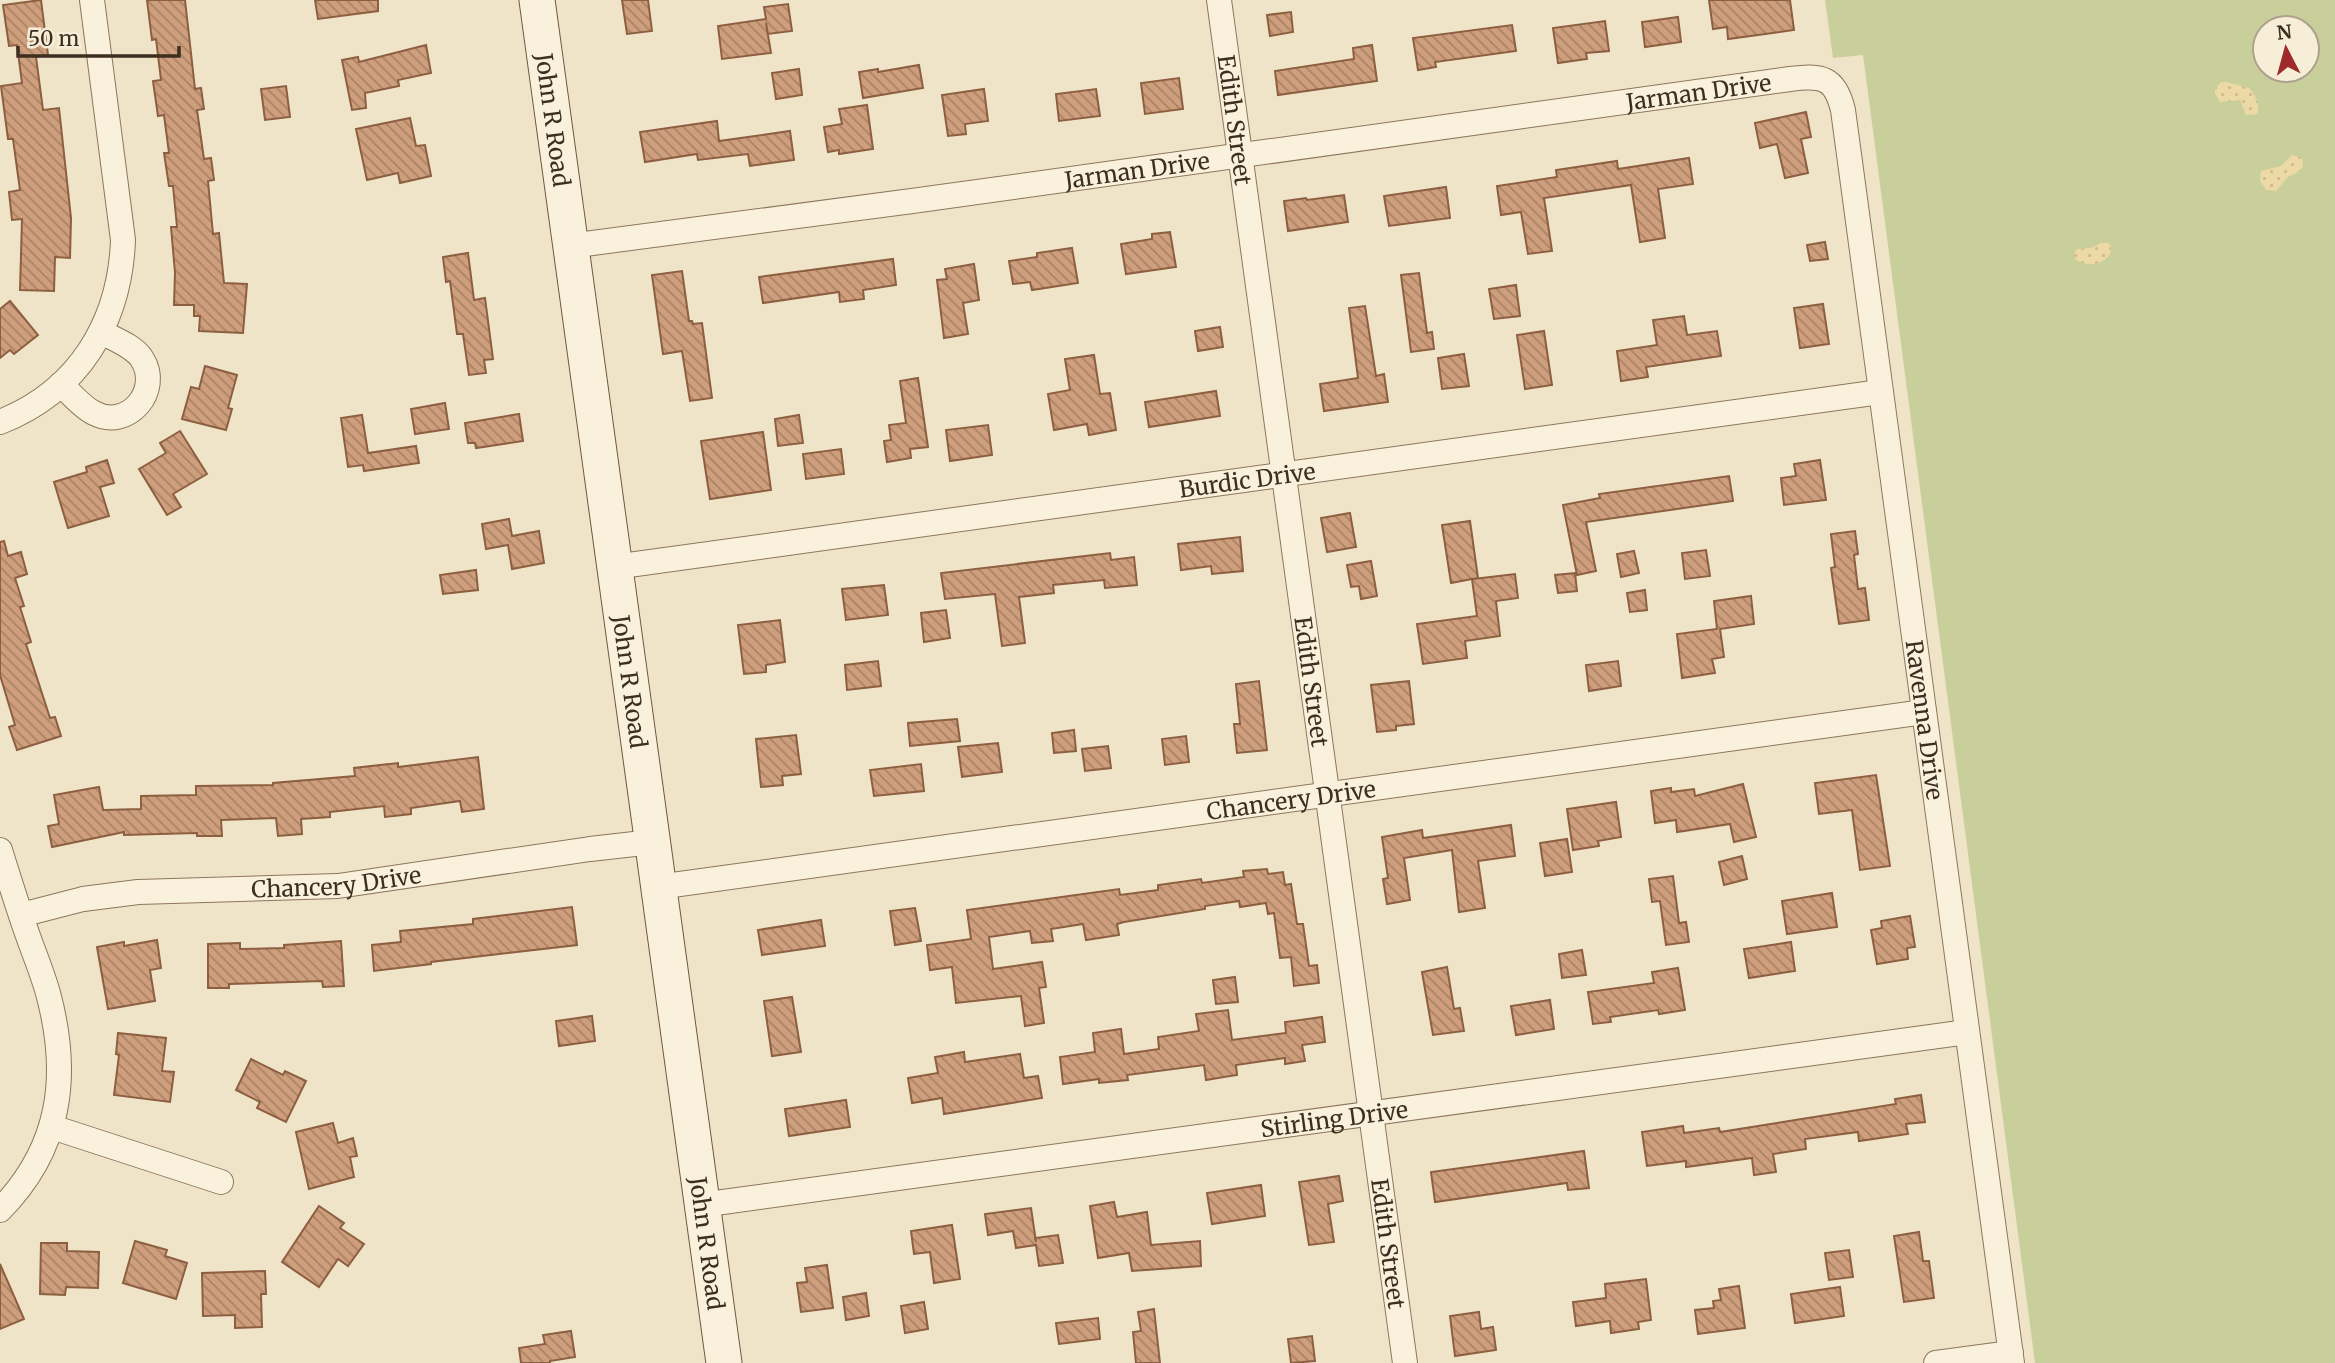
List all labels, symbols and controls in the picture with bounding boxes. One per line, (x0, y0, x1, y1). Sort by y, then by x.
scale bar (18, 14, 178, 58)
north arrow (2251, 14, 2321, 84)
text: N (2276, 19, 2293, 45)
text: 50 m (28, 25, 79, 52)
street label: John R Road (530, 50, 577, 189)
street label: Edith Street (1212, 53, 1259, 187)
street label: Jarman Drive (1623, 67, 1773, 116)
street label: Jarman Drive (1062, 145, 1211, 194)
street label: Burdic Drive (1177, 456, 1317, 503)
street label: John R Road (607, 612, 654, 750)
street label: Edith Street (1289, 615, 1335, 749)
street label: Ravenna Drive (1900, 638, 1950, 802)
street label: Chancery Drive (1205, 773, 1377, 826)
street label: Chancery Drive (251, 859, 423, 903)
street label: Stirling Drive (1259, 1094, 1410, 1143)
street label: John R Road (684, 1174, 731, 1312)
street label: Edith Street (1365, 1177, 1412, 1310)

